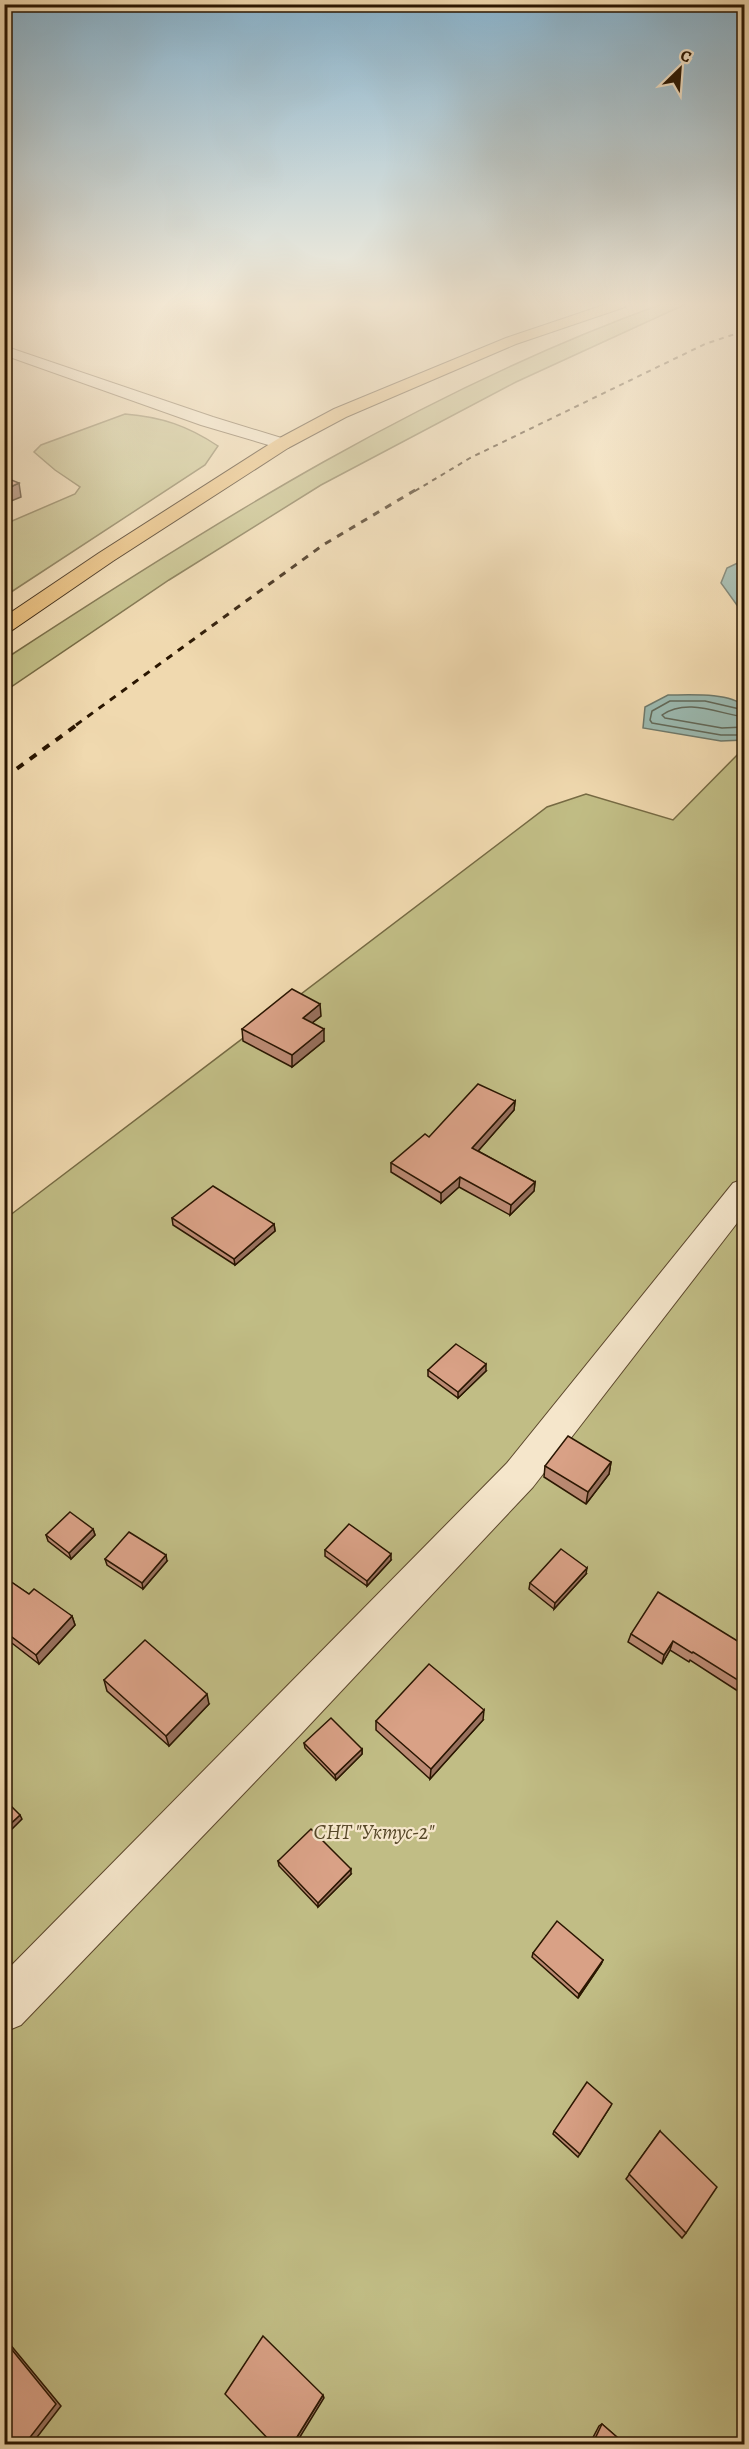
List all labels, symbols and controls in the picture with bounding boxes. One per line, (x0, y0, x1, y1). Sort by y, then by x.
north arrow (650, 39, 710, 99)
text: С (677, 44, 695, 68)
park label: СНТ "Уктус-2" (313, 1818, 435, 1846)

